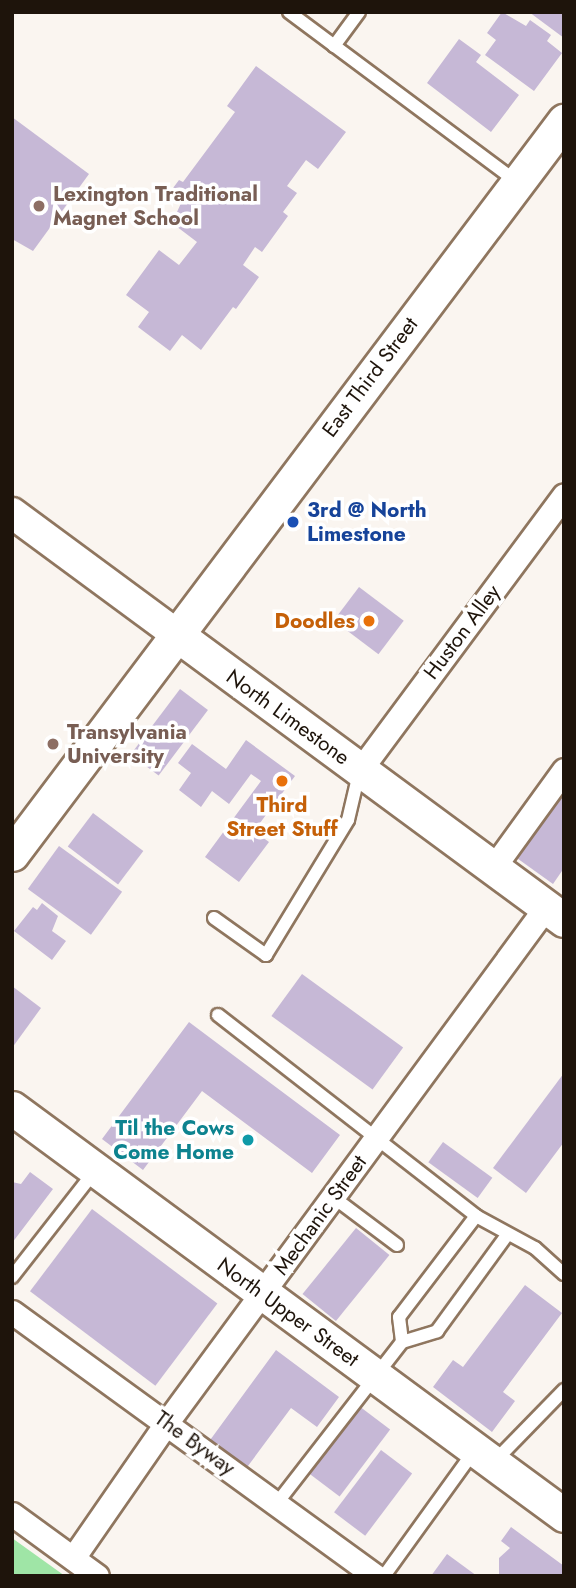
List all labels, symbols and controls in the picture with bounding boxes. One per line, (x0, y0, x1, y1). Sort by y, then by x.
place label: Lexington Traditional Magnet School (53, 181, 258, 231)
marker: Lexington Traditional Magnet School (31, 198, 47, 214)
street label: East Third Street (317, 312, 423, 442)
place label: 3rd @ North Limestone (307, 497, 427, 547)
marker: 3rd @ North Limestone (285, 514, 301, 530)
street label: Huston Alley (418, 580, 506, 684)
place label: Doodles (275, 608, 355, 634)
marker: Doodles (361, 613, 377, 629)
street label: North Limestone (221, 664, 355, 770)
place label: Transylvania University (67, 719, 187, 769)
marker: Transylvania University (45, 736, 61, 752)
marker: Third Street Stuff (274, 773, 290, 789)
place label: Third Street Stuff (226, 792, 338, 842)
place label: Til the Cows Come Home (113, 1115, 234, 1165)
marker: Til the Cows Come Home (240, 1132, 256, 1148)
street label: Mechanic Street (268, 1150, 372, 1280)
street label: North Upper Street (212, 1252, 364, 1372)
street label: The Byway (150, 1405, 240, 1481)

